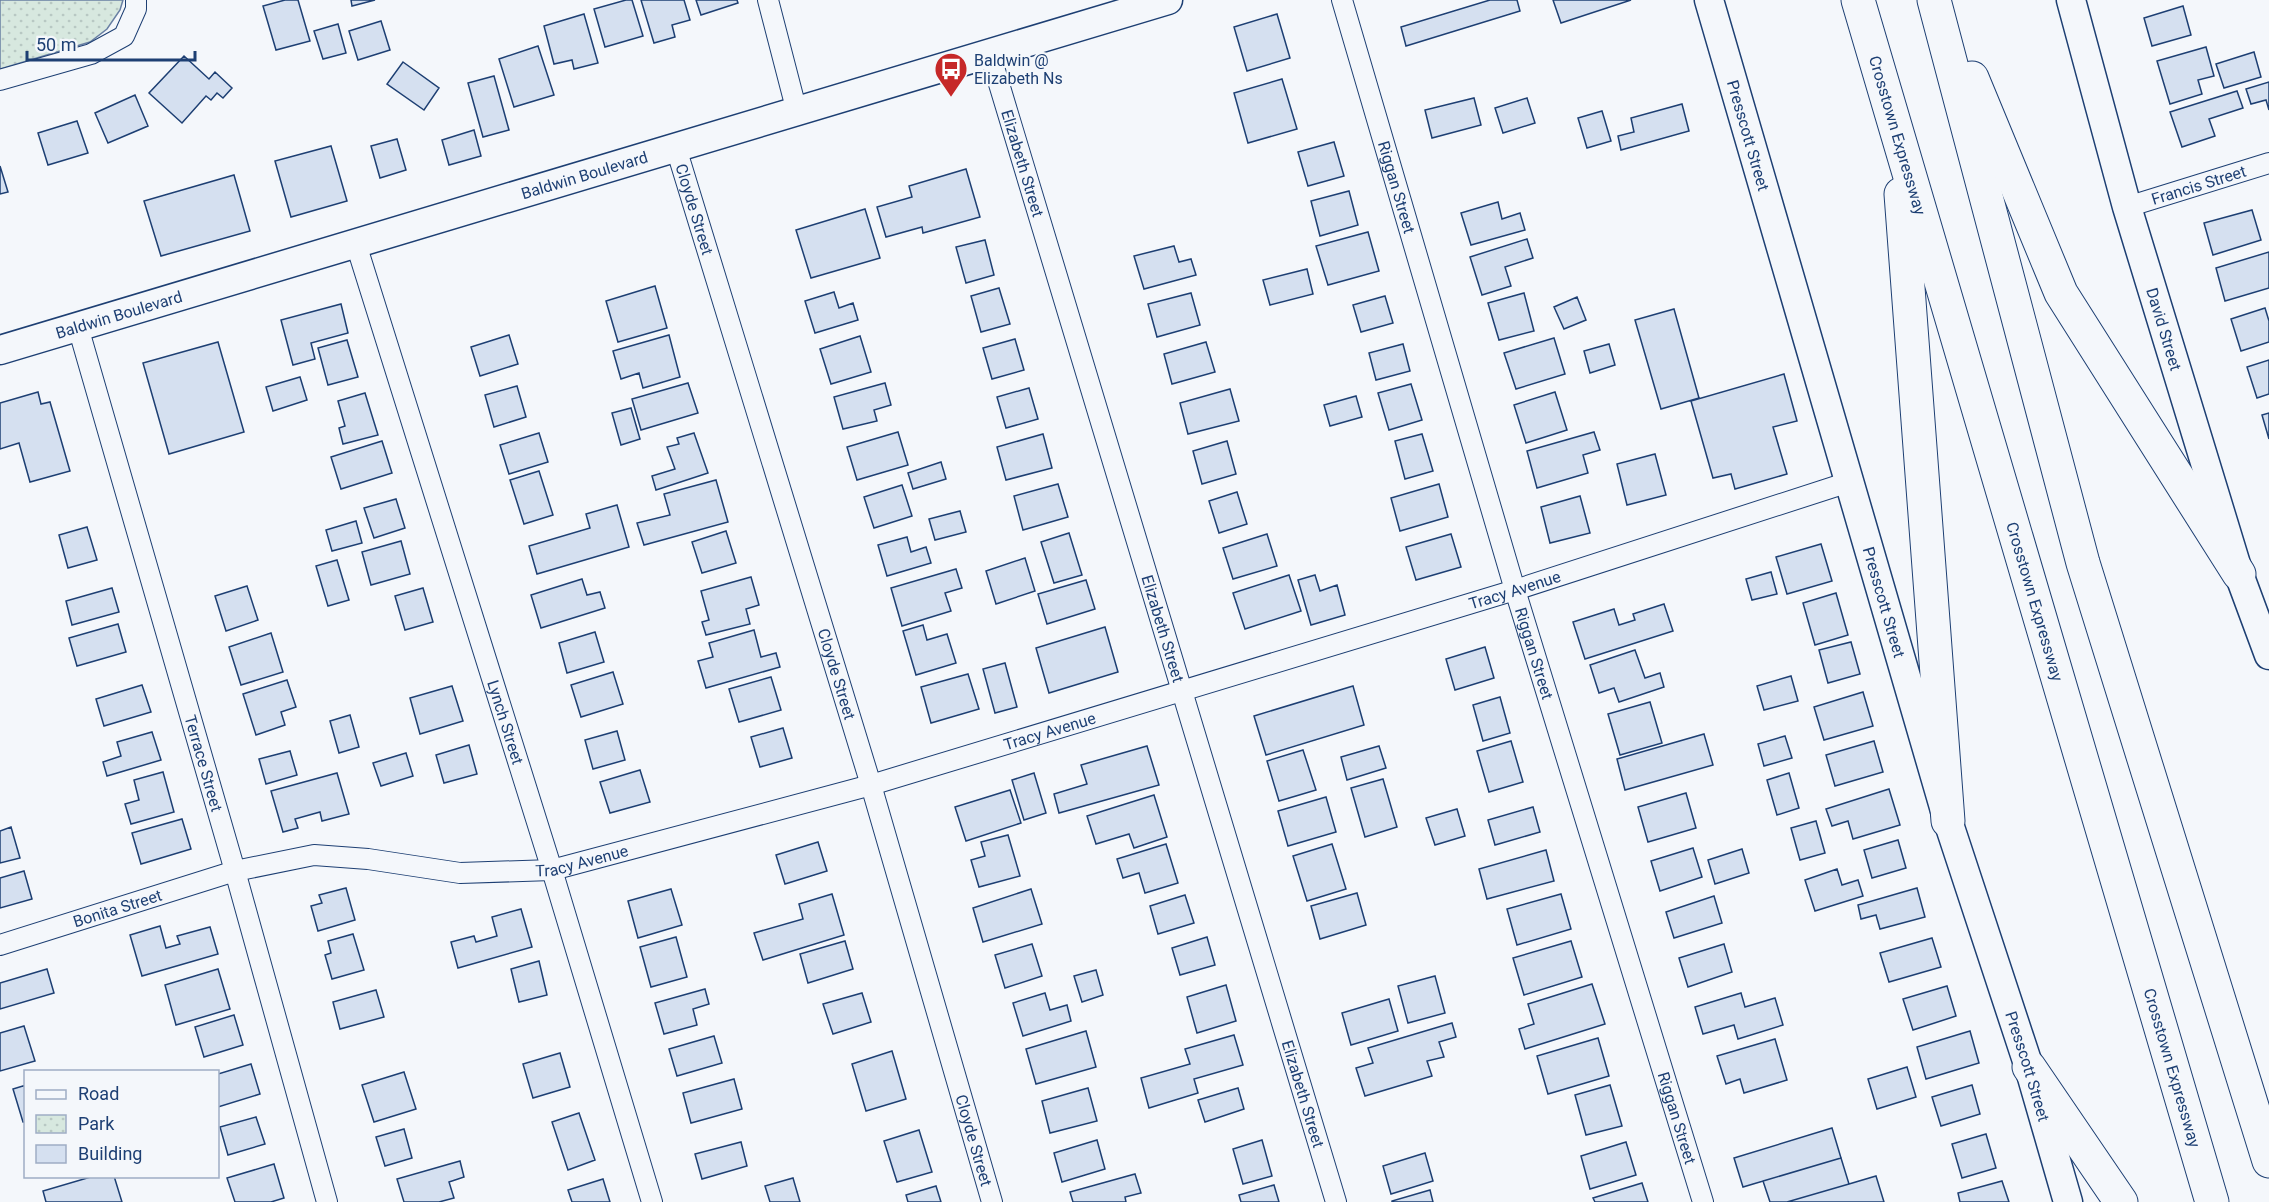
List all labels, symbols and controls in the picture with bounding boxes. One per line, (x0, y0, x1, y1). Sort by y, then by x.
scale bar (27, 24, 195, 62)
text: 50 m (36, 34, 76, 55)
bus stop icon: Baldwin @ Elizabeth Ns (933, 51, 969, 98)
place label: Baldwin @ Elizabeth Ns (974, 51, 1063, 88)
street label: Crosstown Expressway (1865, 53, 1930, 217)
street label: Presscott Street (1723, 78, 1774, 193)
street label: Elizabeth Street (998, 107, 1048, 219)
street label: Riggan Street (1374, 139, 1419, 236)
street label: Baldwin Boulevard (519, 147, 650, 203)
street label: Cloyde Street (672, 161, 718, 257)
street label: Francis Street (2149, 161, 2248, 208)
street label: David Street (2143, 285, 2186, 373)
street label: Baldwin Boulevard (53, 286, 184, 342)
street label: Crosstown Expressway (2003, 520, 2068, 684)
street label: Presscott Street (1859, 544, 1909, 660)
street label: Tracy Avenue (1467, 566, 1563, 613)
street label: Elizabeth Street (1138, 572, 1188, 684)
street label: Riggan Street (1511, 605, 1558, 702)
street label: Cloyde Street (814, 626, 860, 722)
street label: Lynch Street (484, 678, 528, 767)
street label: Tracy Avenue (1001, 708, 1098, 754)
street label: Terrace Street (181, 713, 227, 814)
street label: Tracy Avenue (535, 841, 630, 880)
street label: Bonita Street (71, 885, 164, 931)
street label: Crosstown Expressway (2140, 986, 2205, 1150)
street label: Presscott Street (2002, 1009, 2054, 1124)
street label: Elizabeth Street (1278, 1038, 1329, 1150)
street label: Riggan Street (1654, 1069, 1700, 1166)
legend (24, 1070, 219, 1178)
text: Road (78, 1083, 119, 1104)
street label: Cloyde Street (952, 1092, 996, 1188)
text: Park (78, 1113, 115, 1134)
text: Building (78, 1143, 142, 1164)

